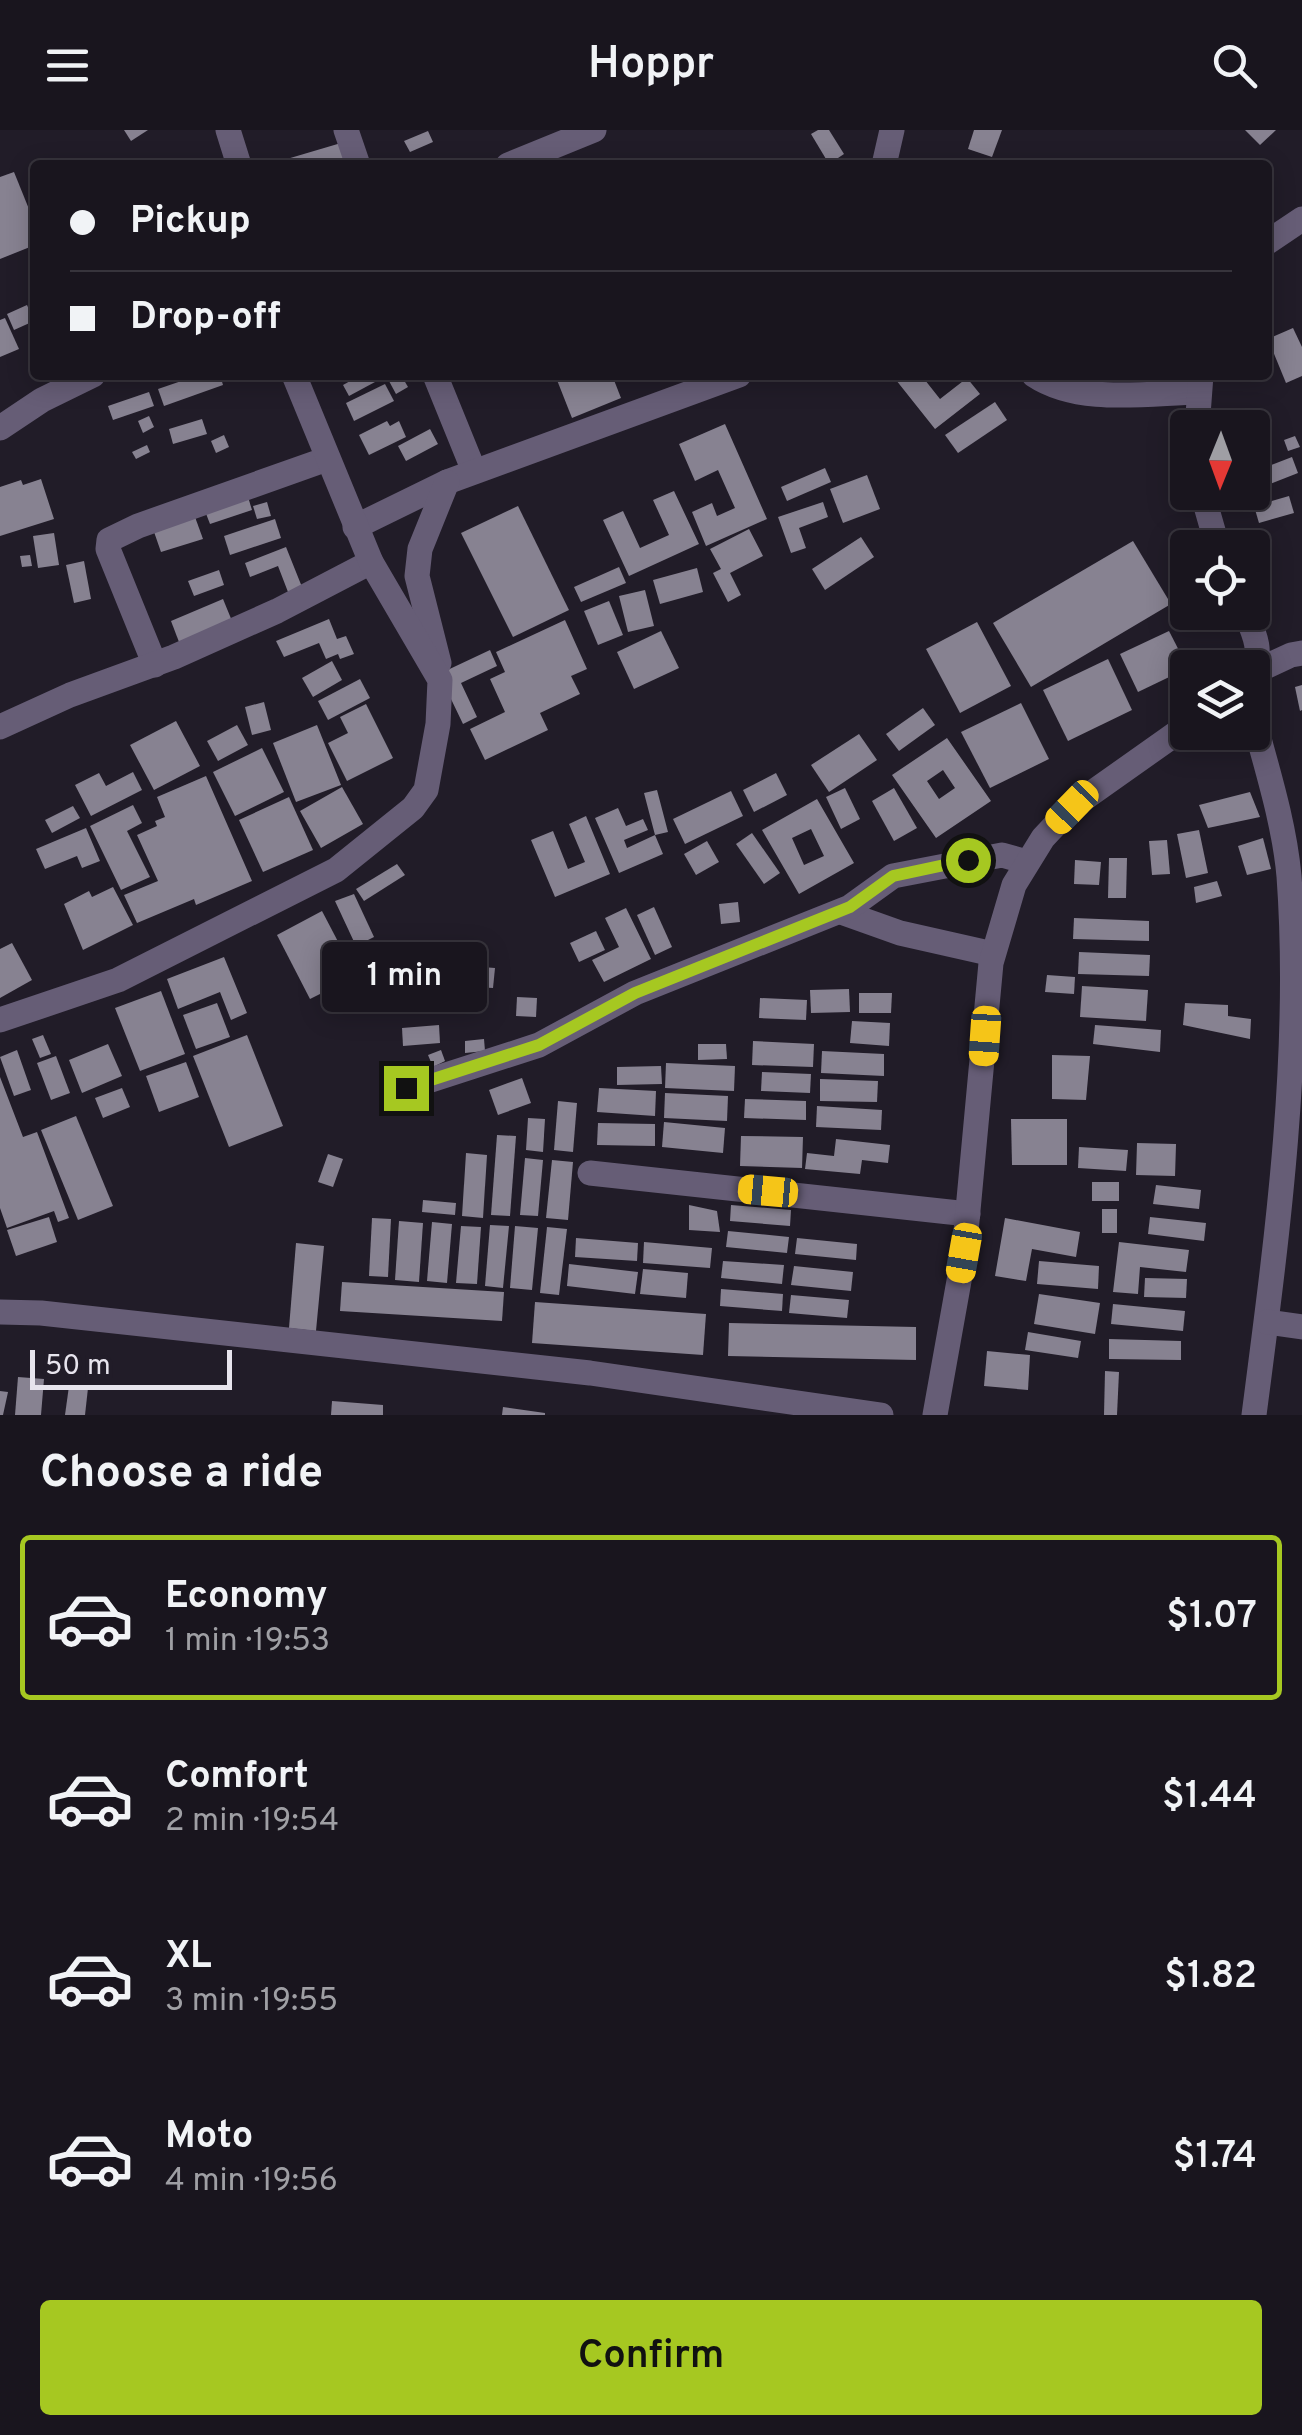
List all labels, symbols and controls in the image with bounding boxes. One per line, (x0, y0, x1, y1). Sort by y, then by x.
text: Hoppr (588, 37, 714, 94)
icon: menu (40, 38, 95, 93)
icon: search (1207, 38, 1262, 93)
text: Pickup (130, 198, 251, 247)
text: Drop-off (130, 294, 281, 343)
north arrow (1170, 410, 1270, 510)
map controls (1170, 410, 1270, 750)
button: locate (1170, 530, 1270, 630)
button: layers (1170, 650, 1270, 750)
car (1040, 775, 1104, 839)
route start (946, 838, 991, 883)
callout: 1 min (324, 943, 488, 1013)
text: 1 min (367, 957, 442, 997)
car (968, 1005, 1002, 1067)
route end (384, 1066, 429, 1111)
car (737, 1173, 799, 1209)
car (944, 1221, 984, 1285)
scale bar (30, 1345, 232, 1390)
text: 50 m (45, 1349, 111, 1385)
text: Choose a ride (40, 1446, 323, 1503)
icon: car (45, 1573, 135, 1663)
text: Economy (165, 1573, 327, 1622)
text: $1.07 (1166, 1593, 1257, 1642)
text: 1 min · 19:53 (165, 1622, 330, 1662)
icon: car (45, 1753, 135, 1843)
text: Comfort (165, 1753, 309, 1802)
text: $1.44 (1162, 1773, 1257, 1822)
text: 2 min · 19:54 (165, 1802, 339, 1842)
icon: car (45, 1933, 135, 2023)
text: XL (165, 1933, 212, 1982)
text: $1.82 (1164, 1953, 1257, 2002)
text: 3 min · 19:55 (165, 1982, 338, 2022)
icon: car (45, 2113, 135, 2203)
text: Moto (165, 2113, 253, 2162)
text: $1.74 (1173, 2133, 1257, 2182)
text: 4 min · 19:56 (165, 2162, 338, 2202)
button: Confirm (40, 2300, 1262, 2415)

